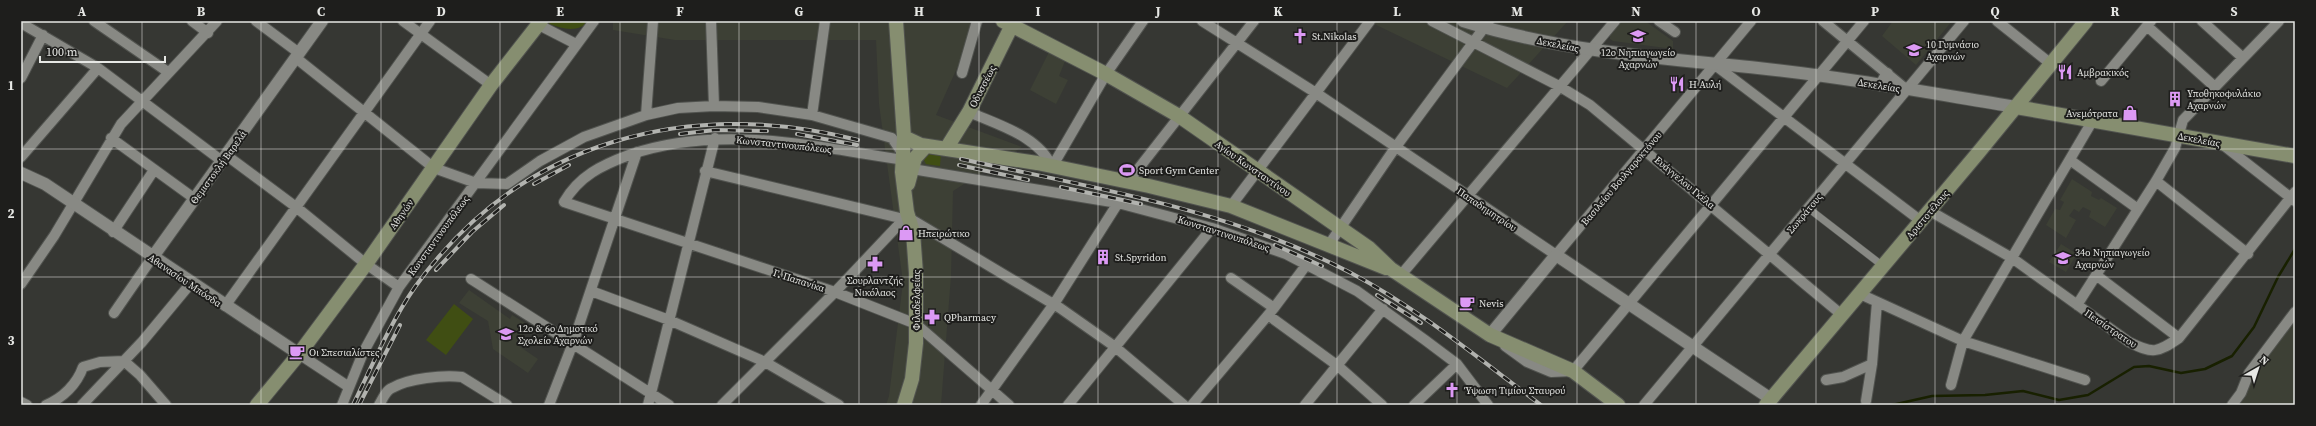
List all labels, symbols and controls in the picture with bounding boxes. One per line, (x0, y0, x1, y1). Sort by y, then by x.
text: A (78, 3, 87, 20)
text: B (197, 3, 206, 20)
text: C (317, 3, 325, 20)
text: D (436, 3, 446, 20)
text: E (556, 3, 564, 20)
text: F (676, 3, 684, 20)
text: G (795, 3, 804, 20)
text: H (914, 3, 924, 20)
text: I (1035, 3, 1041, 20)
text: J (1154, 3, 1161, 20)
text: K (1273, 3, 1283, 20)
text: L (1393, 3, 1401, 20)
text: M (1511, 3, 1523, 20)
text: N (1631, 3, 1641, 20)
text: O (1751, 3, 1761, 20)
text: P (1871, 3, 1879, 20)
text: Q (1990, 3, 2000, 20)
text: R (2111, 3, 2120, 20)
text: S (2230, 3, 2238, 20)
church icon: St.Nikolas (1291, 27, 1309, 45)
school or university icon: 12ο Νηπιαγωγείο Αχαρνών (1629, 27, 1647, 45)
place label: St.Nikolas (1312, 30, 1357, 43)
street label: Δεκελείας (1536, 34, 1581, 55)
scale bar (40, 38, 165, 64)
place label: 10 Γυμνάσιο Αχαρνών (1926, 38, 1979, 63)
school or university icon: 10 Γυμνάσιο Αχαρνών (1905, 41, 1923, 59)
text: 100 m (46, 44, 78, 60)
place label: 12ο Νηπιαγωγείο Αχαρνών (1601, 46, 1675, 71)
street label: Οδυσσέως (966, 62, 999, 110)
restaurant icon: Αμβρακικός (2056, 63, 2074, 81)
place label: Αμβρακικός (2077, 66, 2129, 79)
restaurant icon: Η Αυλή (1668, 75, 1686, 93)
street label: Δεκελείας (1857, 76, 1902, 95)
text: 1 (7, 77, 15, 94)
place label: Η Αυλή (1689, 78, 1721, 91)
place label: Υποθηκοφυλάκιο Αχαρνών (2187, 87, 2261, 112)
building icon: Υποθηκοφυλάκιο Αχαρνών (2166, 90, 2184, 108)
shop icon: Ανεμότρατα (2121, 104, 2139, 122)
place label: Ανεμότρατα (2066, 107, 2118, 120)
street label: Θεμιστοκλή Βαρελά (188, 128, 250, 206)
street label: Βασιλείου Βουλγαροκτόνου (1578, 129, 1665, 228)
street label: Δεκελείας (2177, 129, 2222, 150)
street label: Κωνσταντινουπόλεως (736, 133, 833, 156)
street label: Αγίου Κωνσταντίνου (1212, 137, 1293, 199)
street label: Ευάγγελου Γκέλα (1652, 153, 1718, 212)
sports icon: Sport Gym Center (1118, 161, 1136, 179)
place label: Sport Gym Center (1139, 164, 1219, 177)
street label: Παπαδημητρίου (1454, 185, 1519, 234)
street label: Αριστοτέλους (1903, 187, 1952, 242)
street label: Σωκράτους (1784, 190, 1825, 236)
street label: Κωνσταντινουπόλεως (405, 192, 472, 278)
street label: Αθηνών (386, 196, 417, 232)
text: 2 (7, 205, 15, 222)
street label: Κωνσταντινουπόλεως (1176, 212, 1272, 255)
shop icon: Ηπειρώτικο (897, 224, 915, 242)
place label: Ηπειρώτικο (918, 227, 970, 240)
place label: 34o Νηπιαγωγείο Αχαρνών (2075, 246, 2150, 271)
building icon: St.Spyridon (1094, 248, 1112, 266)
school or university icon: 34o Νηπιαγωγείο Αχαρνών (2054, 249, 2072, 267)
street label: Αθανασίου Μπόσδα (146, 251, 224, 310)
place label: St.Spyridon (1115, 251, 1167, 264)
pharmacy icon: Σουρλαντζής Νικόλαος (866, 255, 884, 273)
street label: Γ. Παπανίκα (772, 266, 827, 295)
street label: Φιλαδελφείας (910, 269, 923, 330)
place label: Σουρλαντζής Νικόλαος (847, 274, 904, 299)
cafe icon: Nevis (1458, 294, 1476, 312)
place label: Nevis (1479, 297, 1504, 310)
street label: Πεισίστρατου (2082, 306, 2139, 351)
pharmacy icon: QPharmacy (923, 308, 941, 326)
place label: QPharmacy (944, 311, 997, 324)
place label: 12ο & 6ο Δημοτικό Σχολείο Αχαρνών (518, 322, 598, 347)
school or university icon: 12ο & 6ο Δημοτικό Σχολείο Αχαρνών (497, 325, 515, 343)
text: 3 (7, 332, 15, 349)
cafe icon: Οι Σπεσιαλίστες (288, 343, 306, 361)
place label: Οι Σπεσιαλίστες (309, 346, 380, 359)
north arrow (2238, 348, 2278, 388)
text: N (2256, 352, 2272, 369)
church icon: Ύψωση Τιμίου Σταυρού (1443, 381, 1461, 399)
place label: Ύψωση Τιμίου Σταυρού (1463, 384, 1565, 397)

